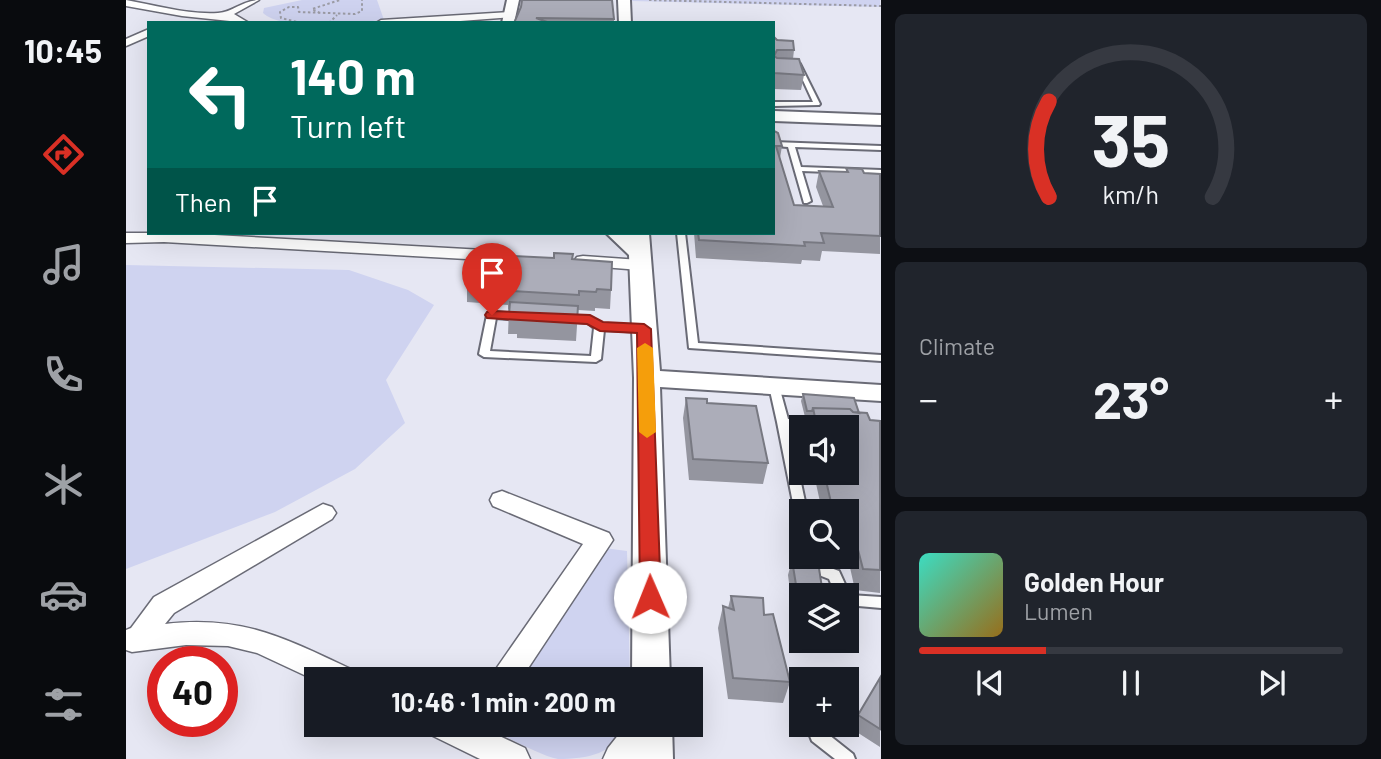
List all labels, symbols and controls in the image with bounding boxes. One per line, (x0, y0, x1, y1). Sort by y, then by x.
text: 10:45 (24, 31, 102, 69)
text: 140 m (290, 46, 416, 105)
icon: left (175, 49, 266, 140)
text: 35 (1092, 95, 1170, 183)
text: Turn left (290, 106, 407, 144)
icon: directions (39, 130, 88, 179)
text: km/h (1103, 179, 1159, 209)
icon: arrive (246, 182, 284, 220)
text: Then (175, 186, 232, 217)
icon: music (39, 240, 88, 289)
pin (462, 243, 522, 315)
icon: arrive (473, 254, 511, 292)
text: Climate (919, 332, 995, 360)
icon: phone (39, 350, 88, 399)
text: 23° (1093, 367, 1169, 429)
text: − (919, 375, 938, 421)
text: + (1324, 375, 1343, 421)
map controls (789, 415, 859, 737)
button: sound (789, 415, 859, 485)
icon: climate (39, 460, 88, 509)
button: search (789, 499, 859, 569)
position arrow (613, 560, 687, 634)
text: Golden Hour (1024, 566, 1164, 597)
icon: car (39, 570, 88, 619)
button: layers (789, 583, 859, 653)
text: Lumen (1024, 597, 1093, 625)
speed limit sign: 40 (147, 646, 238, 737)
icon: previous (971, 664, 1009, 702)
icon: pause (1112, 664, 1150, 702)
icon: next (1253, 664, 1291, 702)
button: + (789, 667, 859, 737)
icon: filters (39, 680, 88, 729)
text: 10:46 · 1 min · 200 m (391, 686, 616, 717)

